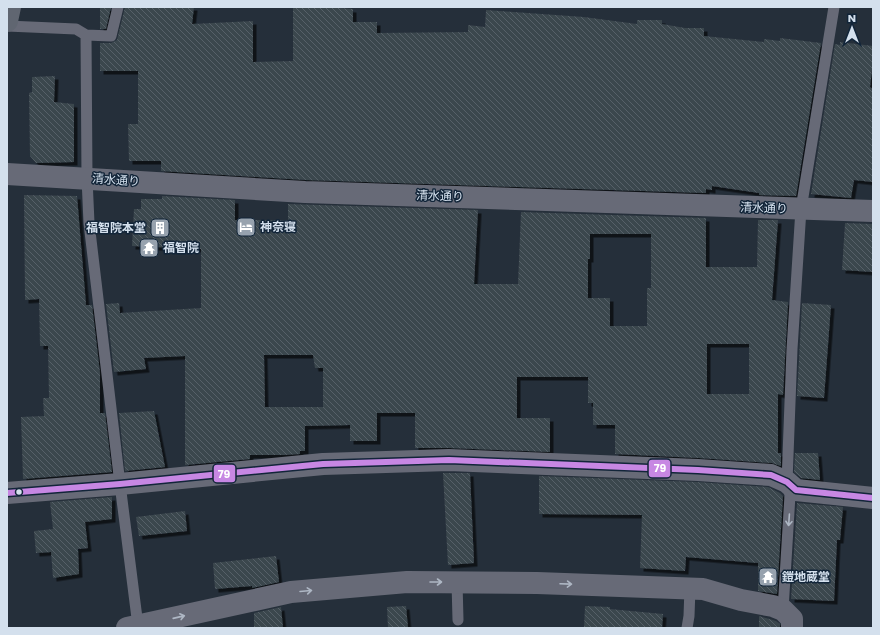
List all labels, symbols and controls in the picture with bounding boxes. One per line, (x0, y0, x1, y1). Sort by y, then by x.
north arrow (832, 8, 872, 48)
text: N (848, 10, 856, 26)
street label: 清水通り (91, 169, 141, 190)
street label: 清水通り (416, 186, 464, 205)
street label: 清水通り (740, 198, 788, 217)
hotel icon: 神奈寝 (235, 216, 257, 238)
building icon: 福智院本堂 (149, 217, 171, 239)
place label: 神奈寝 (260, 218, 296, 235)
place label: 福智院本堂 (86, 219, 146, 236)
temple icon: 福智院 (138, 237, 160, 259)
place label: 福智院 (163, 239, 199, 256)
line badge: 79 (648, 459, 671, 478)
text: 79 (654, 460, 667, 476)
line badge: 79 (213, 464, 236, 483)
text: 79 (218, 466, 231, 482)
unlabelled marker (14, 487, 24, 497)
one-way arrow (785, 513, 792, 526)
temple icon: 鎧地蔵堂 (757, 566, 779, 588)
place label: 鎧地蔵堂 (781, 568, 830, 585)
one-way arrow (429, 578, 442, 586)
one-way arrow (559, 580, 572, 587)
one-way arrow (299, 587, 312, 594)
one-way arrow (172, 613, 185, 621)

